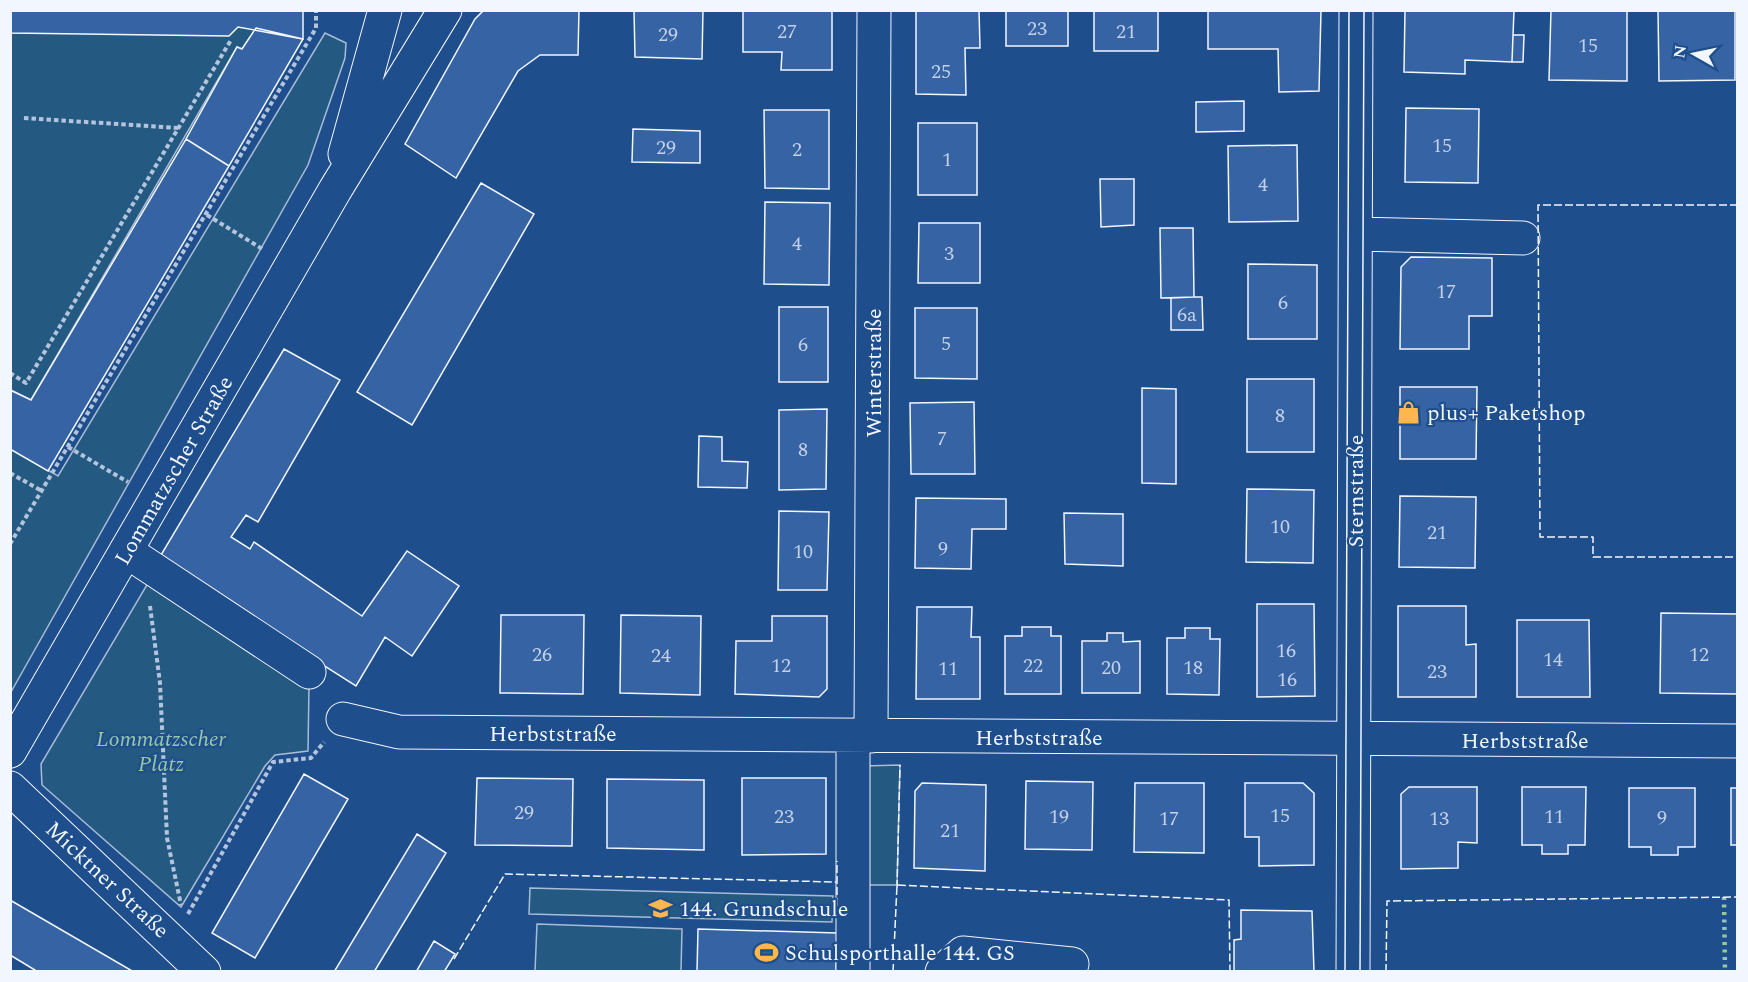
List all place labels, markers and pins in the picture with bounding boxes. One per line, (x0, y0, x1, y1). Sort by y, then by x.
place label: plus+ Paketshop (1427, 397, 1585, 430)
shop icon: plus+ Paketshop (1396, 399, 1422, 425)
place label: 144. Grundschule (679, 893, 848, 926)
school or university icon: 144. Grundschule (648, 895, 674, 921)
place label: Schulsporthalle 144. GS (785, 937, 1015, 970)
sports icon: Schulsporthalle 144. GS (754, 939, 780, 965)

